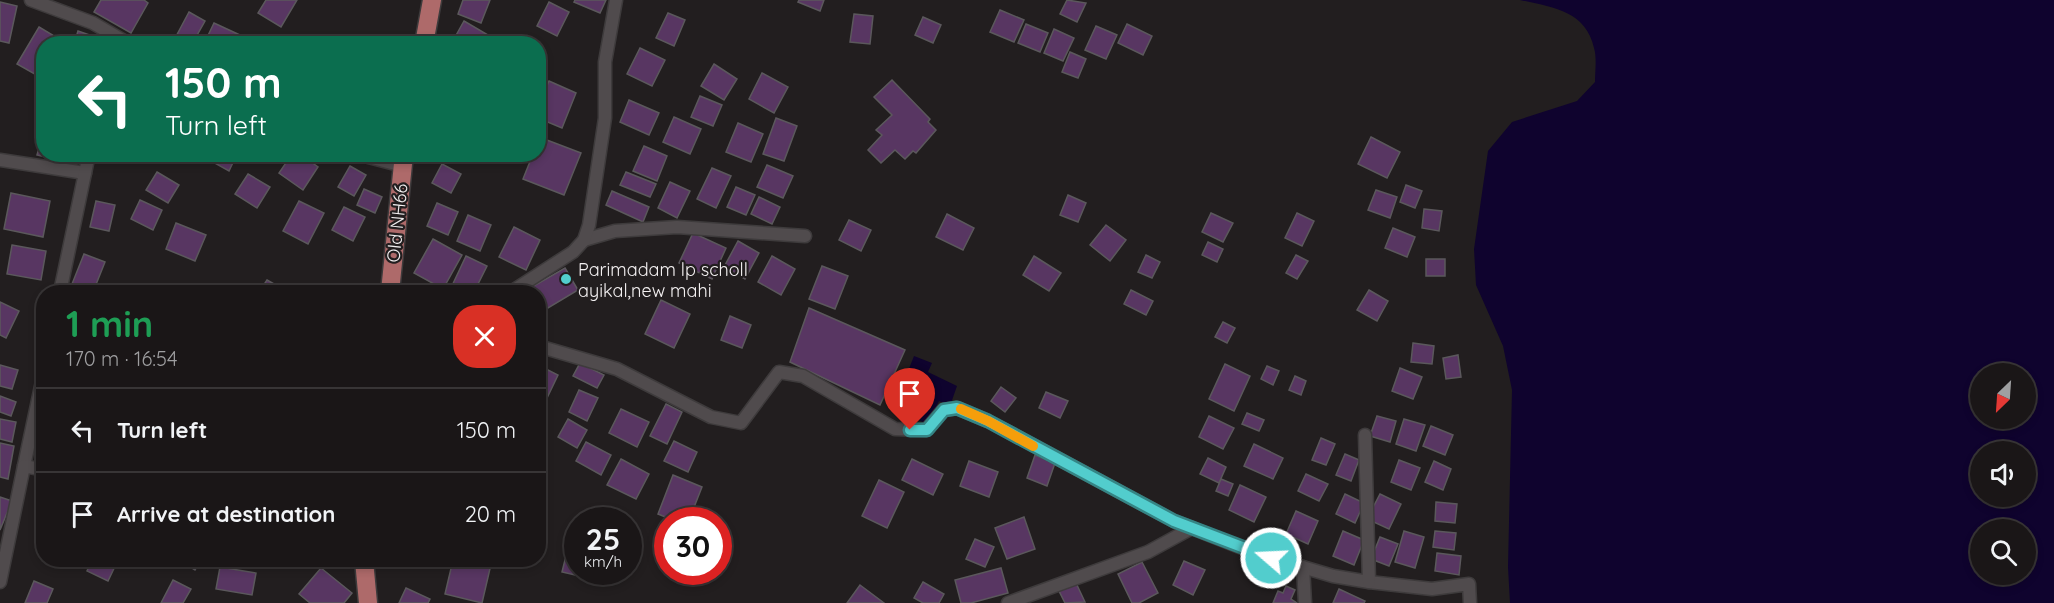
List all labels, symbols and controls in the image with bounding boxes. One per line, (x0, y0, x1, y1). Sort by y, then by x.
text: 150 m (165, 56, 282, 109)
icon: left (66, 60, 144, 138)
text: Turn left (165, 108, 267, 142)
street label: Old NH66 (381, 182, 413, 263)
place label: Parimadam lp scholl ayikal,new mahi (578, 258, 748, 302)
marker: Parimadam lp scholl ayikal,new mahi (559, 272, 573, 286)
text: 1 min (66, 301, 153, 346)
button: close (453, 305, 516, 368)
text: 170 m · 16:54 (66, 346, 177, 371)
north arrow (1970, 363, 2036, 429)
map controls (1970, 363, 2036, 585)
pin (884, 368, 935, 430)
icon: arrive (893, 377, 926, 410)
icon: left (66, 414, 99, 447)
text: Turn left (117, 416, 207, 444)
text: 150 m (457, 416, 516, 444)
button: sound (1970, 441, 2036, 507)
icon: arrive (66, 498, 99, 531)
text: Arrive at destination (117, 500, 335, 528)
text: 20 m (465, 500, 516, 528)
speed limit sign: 30 (654, 507, 732, 585)
button: search (1970, 519, 2036, 585)
text: 25 (586, 520, 620, 558)
position arrow (1239, 526, 1303, 590)
text: km/h (584, 552, 622, 571)

